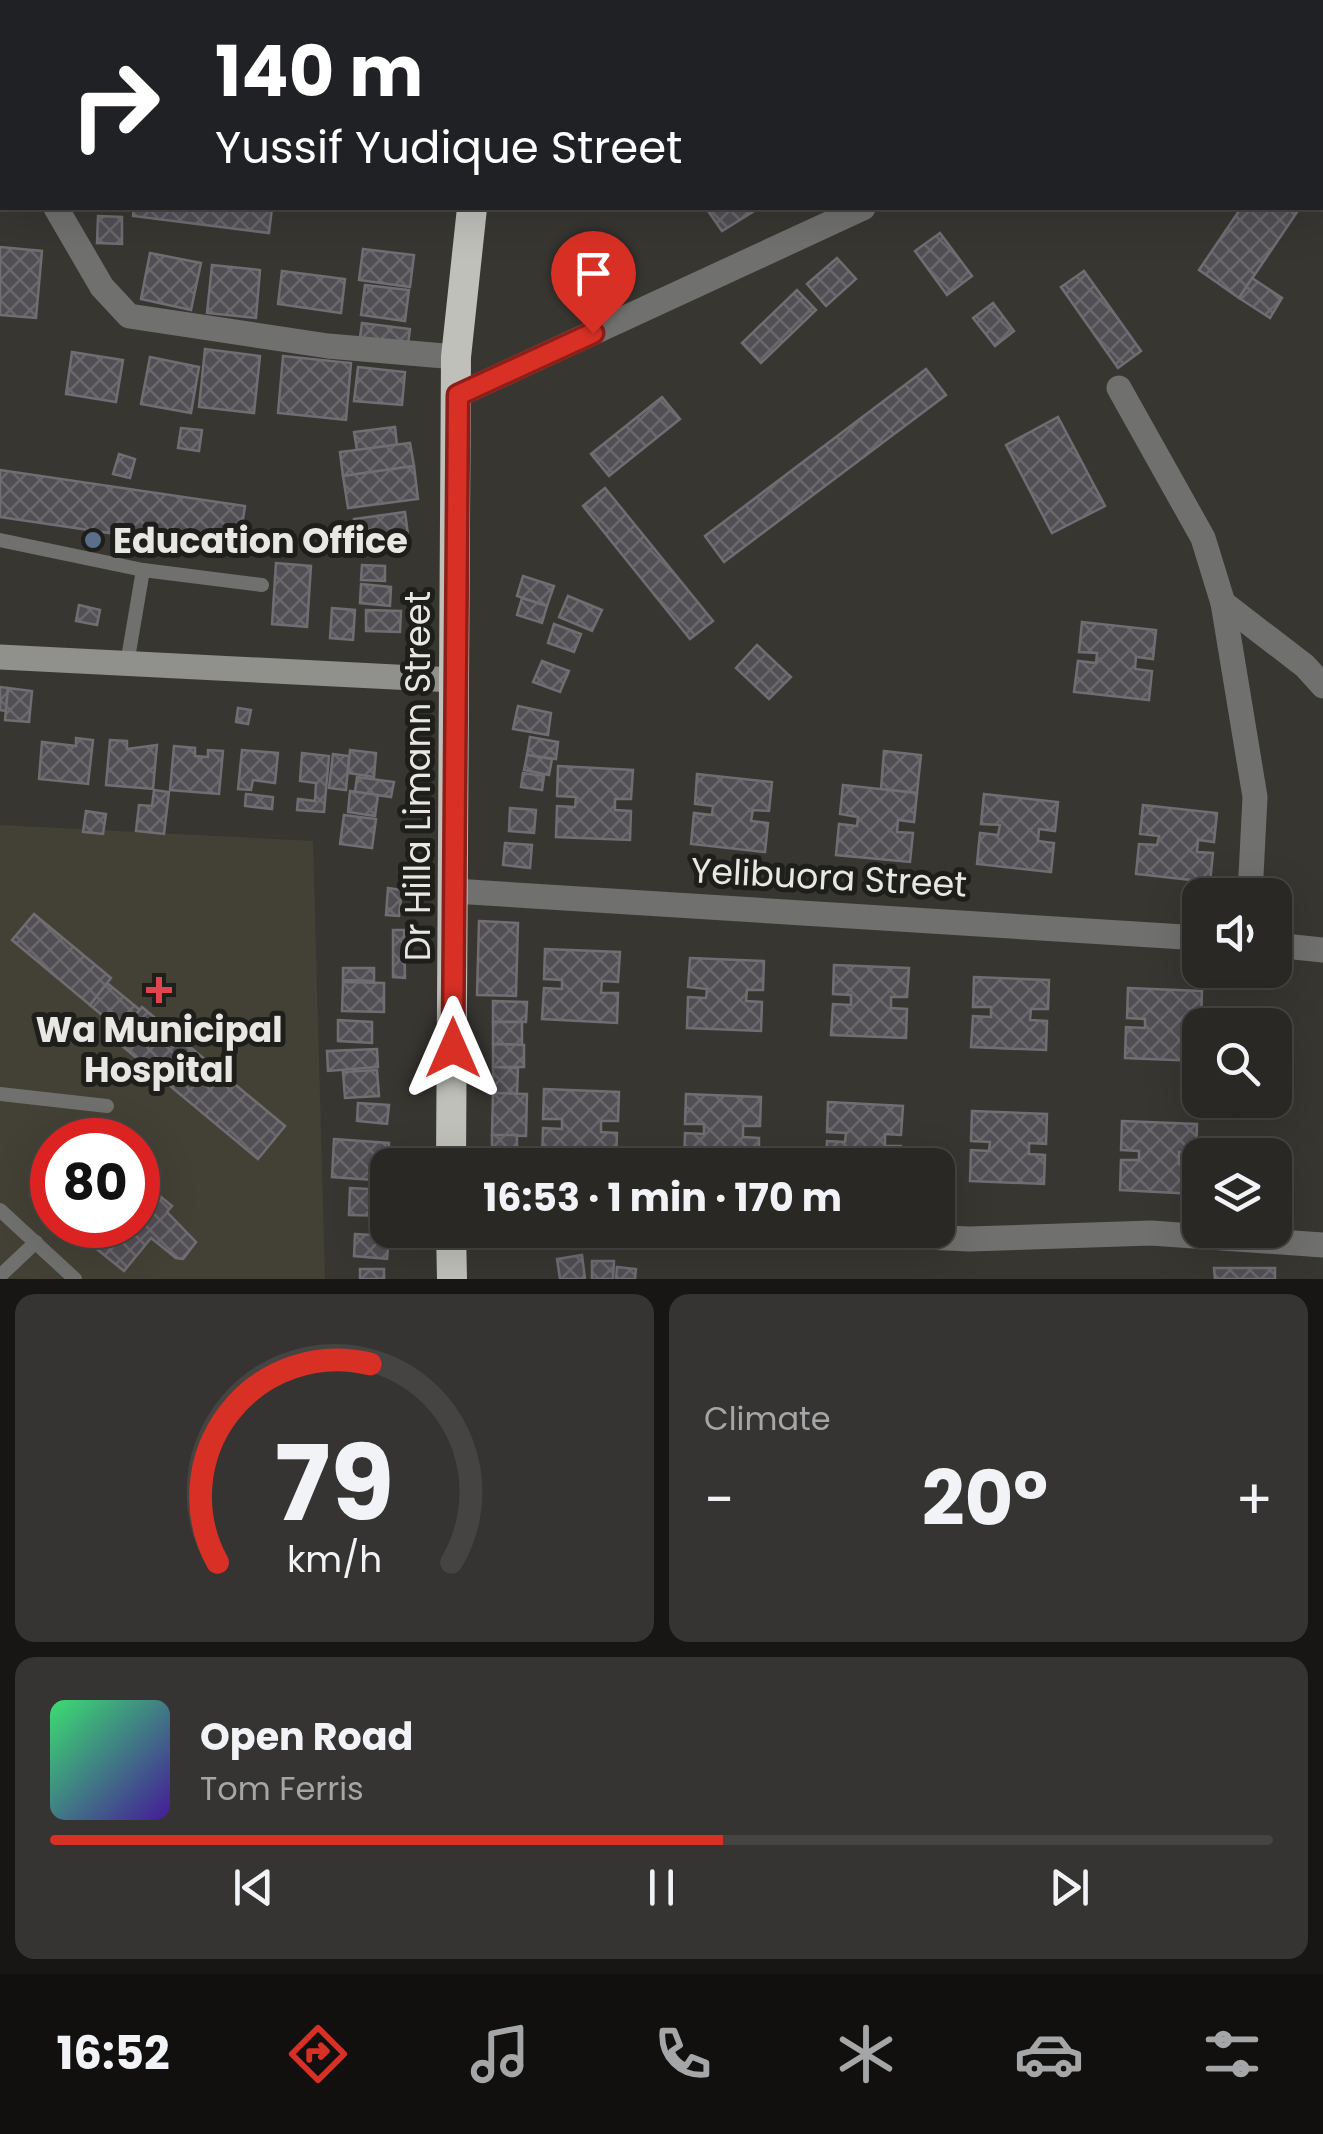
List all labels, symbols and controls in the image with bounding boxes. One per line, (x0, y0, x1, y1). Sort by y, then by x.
text: 140 m (215, 22, 423, 121)
icon: right (50, 40, 180, 170)
text: Yussif Yudique Street (215, 116, 682, 179)
pin (551, 231, 636, 334)
icon: arrive (566, 246, 621, 301)
place label: Education Office (113, 516, 408, 565)
marker: Education Office (82, 529, 104, 551)
street label: Dr Hilla Limann Street (393, 591, 442, 961)
street label: Yelibuora Street (690, 845, 968, 909)
map controls (1182, 878, 1292, 1248)
button: sound (1182, 878, 1292, 988)
marker: Wa Municipal Hospital (146, 977, 172, 1003)
position arrow (401, 996, 505, 1100)
place label: Wa Municipal Hospital (36, 1005, 283, 1094)
button: search (1182, 1008, 1292, 1118)
speed limit sign: 80 (30, 1118, 160, 1248)
button: layers (1182, 1138, 1292, 1248)
text: 16:53 · 1 min · 170 m (483, 1171, 842, 1224)
text: Climate (704, 1396, 831, 1441)
text: 79 (275, 1411, 394, 1556)
text: 20° (922, 1446, 1048, 1551)
text: − (704, 1461, 734, 1538)
text: + (1235, 1461, 1273, 1538)
text: km/h (287, 1534, 382, 1585)
text: Open Road (200, 1710, 413, 1763)
text: Tom Ferris (200, 1766, 364, 1811)
icon: previous (226, 1860, 281, 1915)
icon: pause (634, 1860, 689, 1915)
icon: next (1042, 1860, 1097, 1915)
icon: directions (283, 2019, 353, 2089)
icon: music (465, 2019, 535, 2089)
icon: phone (648, 2019, 718, 2089)
icon: climate (831, 2019, 901, 2089)
icon: car (1014, 2019, 1084, 2089)
icon: filters (1197, 2019, 1267, 2089)
text: 16:52 (56, 2022, 170, 2085)

